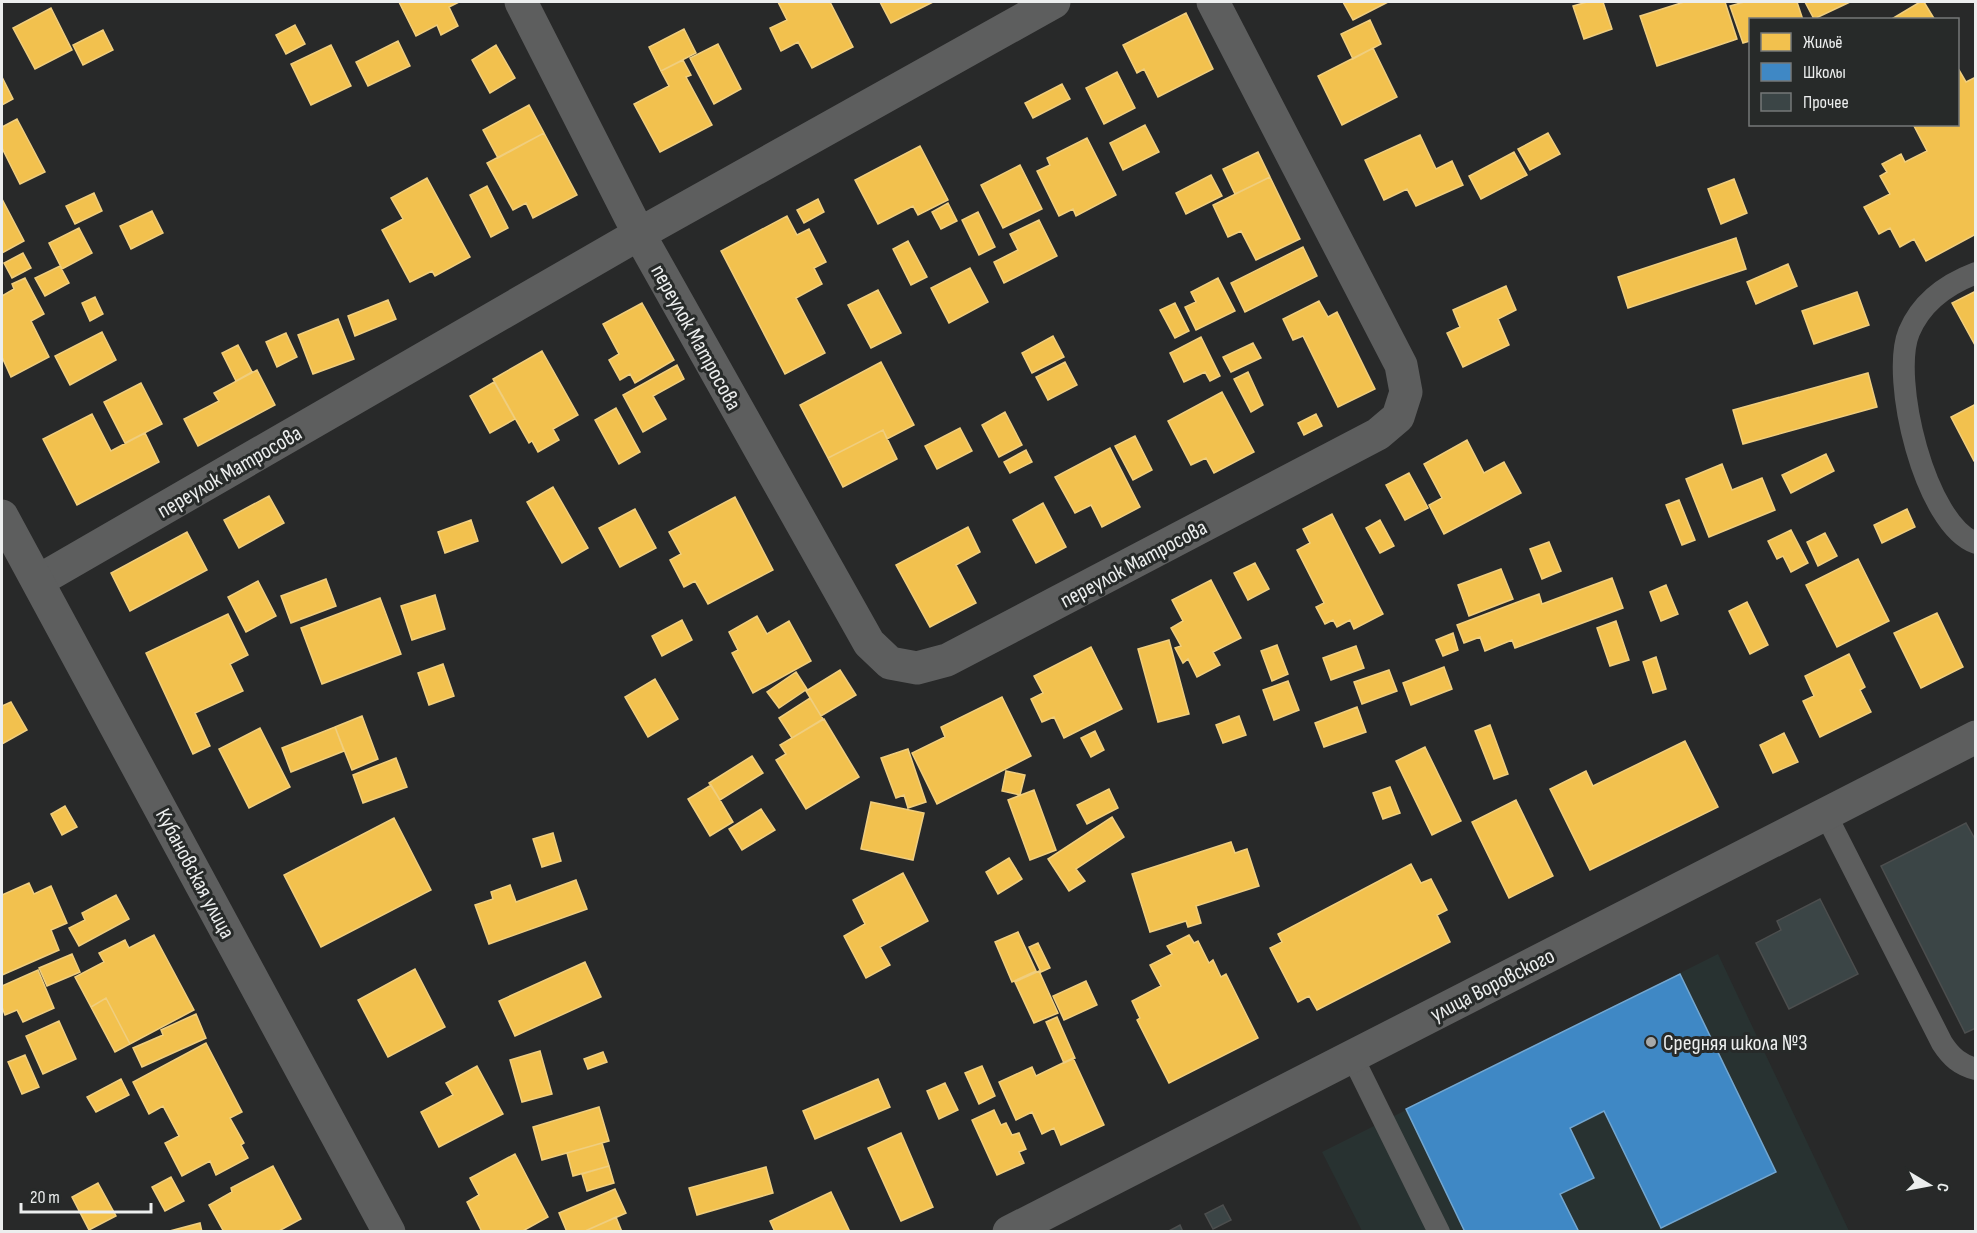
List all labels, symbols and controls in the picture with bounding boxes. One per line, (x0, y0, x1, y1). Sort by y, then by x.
legend (1749, 18, 1959, 126)
text: Жильё (1803, 32, 1843, 53)
text: Школы (1803, 62, 1846, 83)
text: Прочее (1803, 92, 1849, 113)
street label: переулок Матросова (644, 260, 747, 415)
street label: переулок Матросова (153, 420, 307, 525)
street label: переулок Матросова (1056, 514, 1212, 614)
street label: Кубановская улица (149, 804, 240, 943)
street label: улица Воровского (1426, 942, 1559, 1028)
place label: Средняя школа №3 (1663, 1030, 1808, 1057)
marker: Средняя школа №3 (1644, 1035, 1658, 1049)
north arrow (1899, 1155, 1959, 1215)
scale bar (21, 1176, 152, 1214)
text: С (1932, 1182, 1952, 1193)
text: 20 m (30, 1187, 60, 1208)

